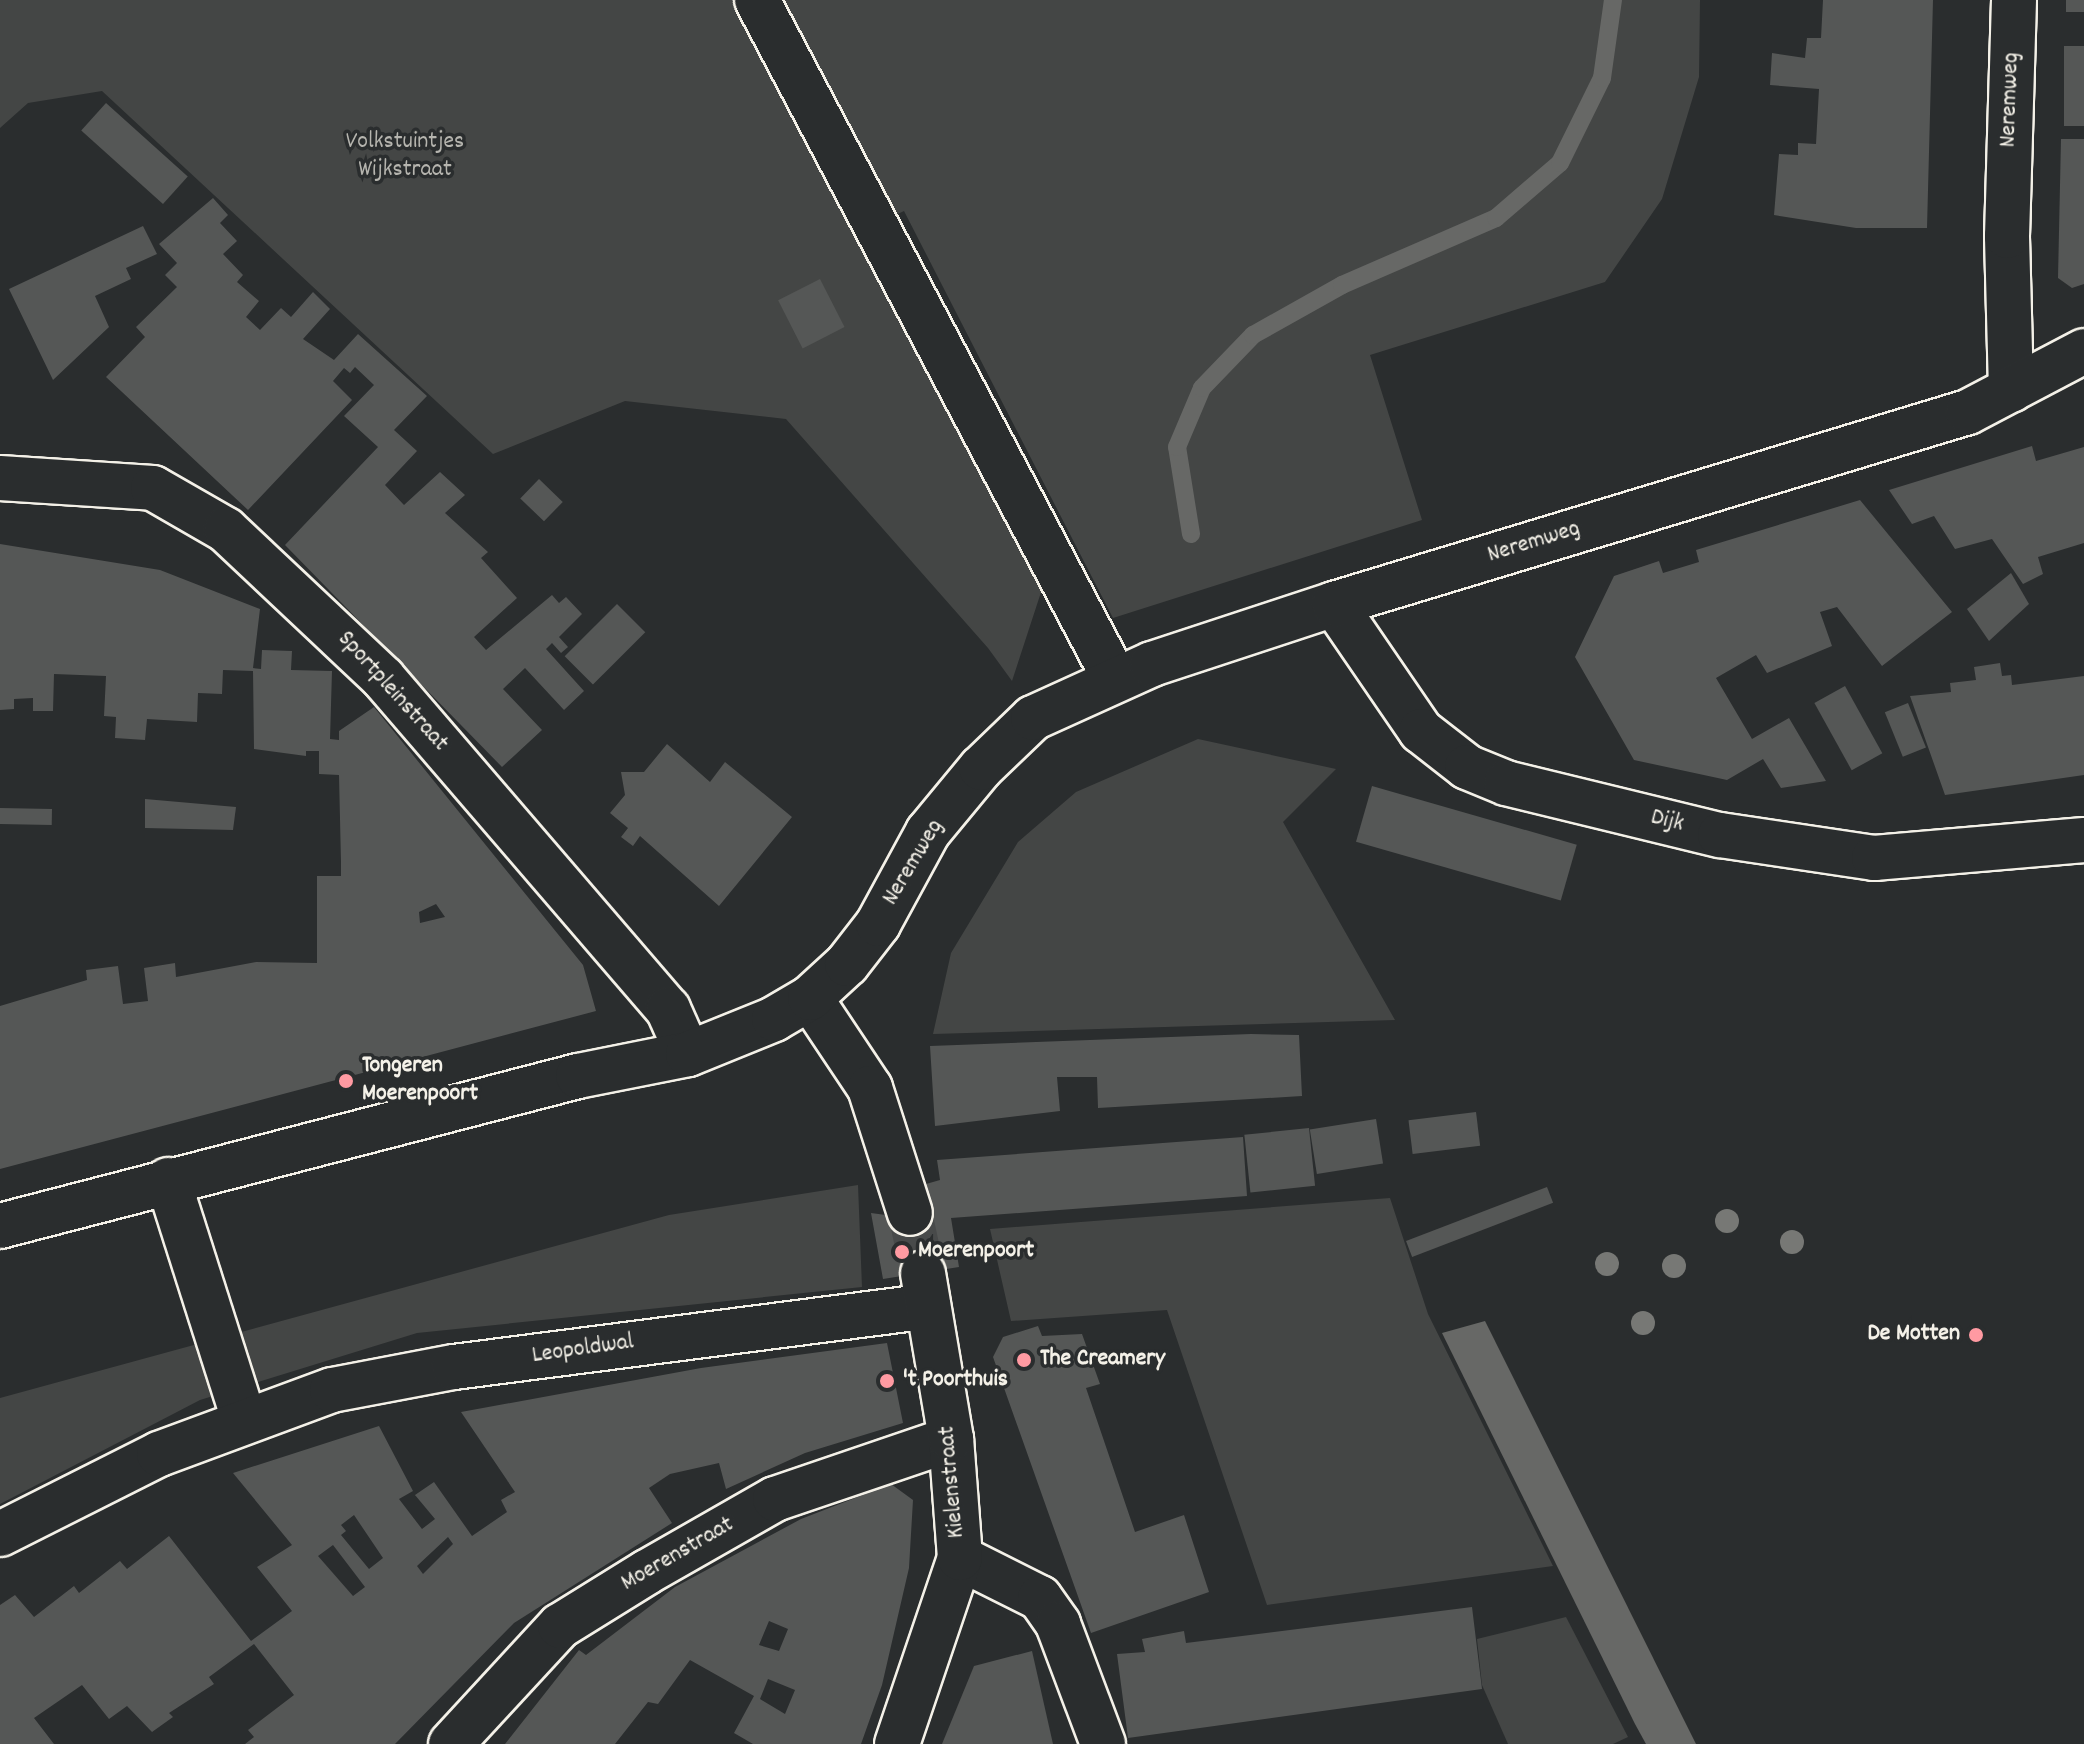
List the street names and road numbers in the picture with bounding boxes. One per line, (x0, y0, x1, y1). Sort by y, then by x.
street label: Neremweg (1995, 52, 2027, 148)
street label: Neremweg (1484, 515, 1584, 571)
street label: Sportpleinstraat (330, 626, 454, 758)
street label: Dijk (1648, 804, 1686, 840)
street label: Neremweg (877, 815, 951, 911)
street label: Leopoldwal (530, 1329, 636, 1371)
street label: Kielenstraat (934, 1425, 972, 1539)
street label: Moerenstraat (617, 1511, 739, 1599)

